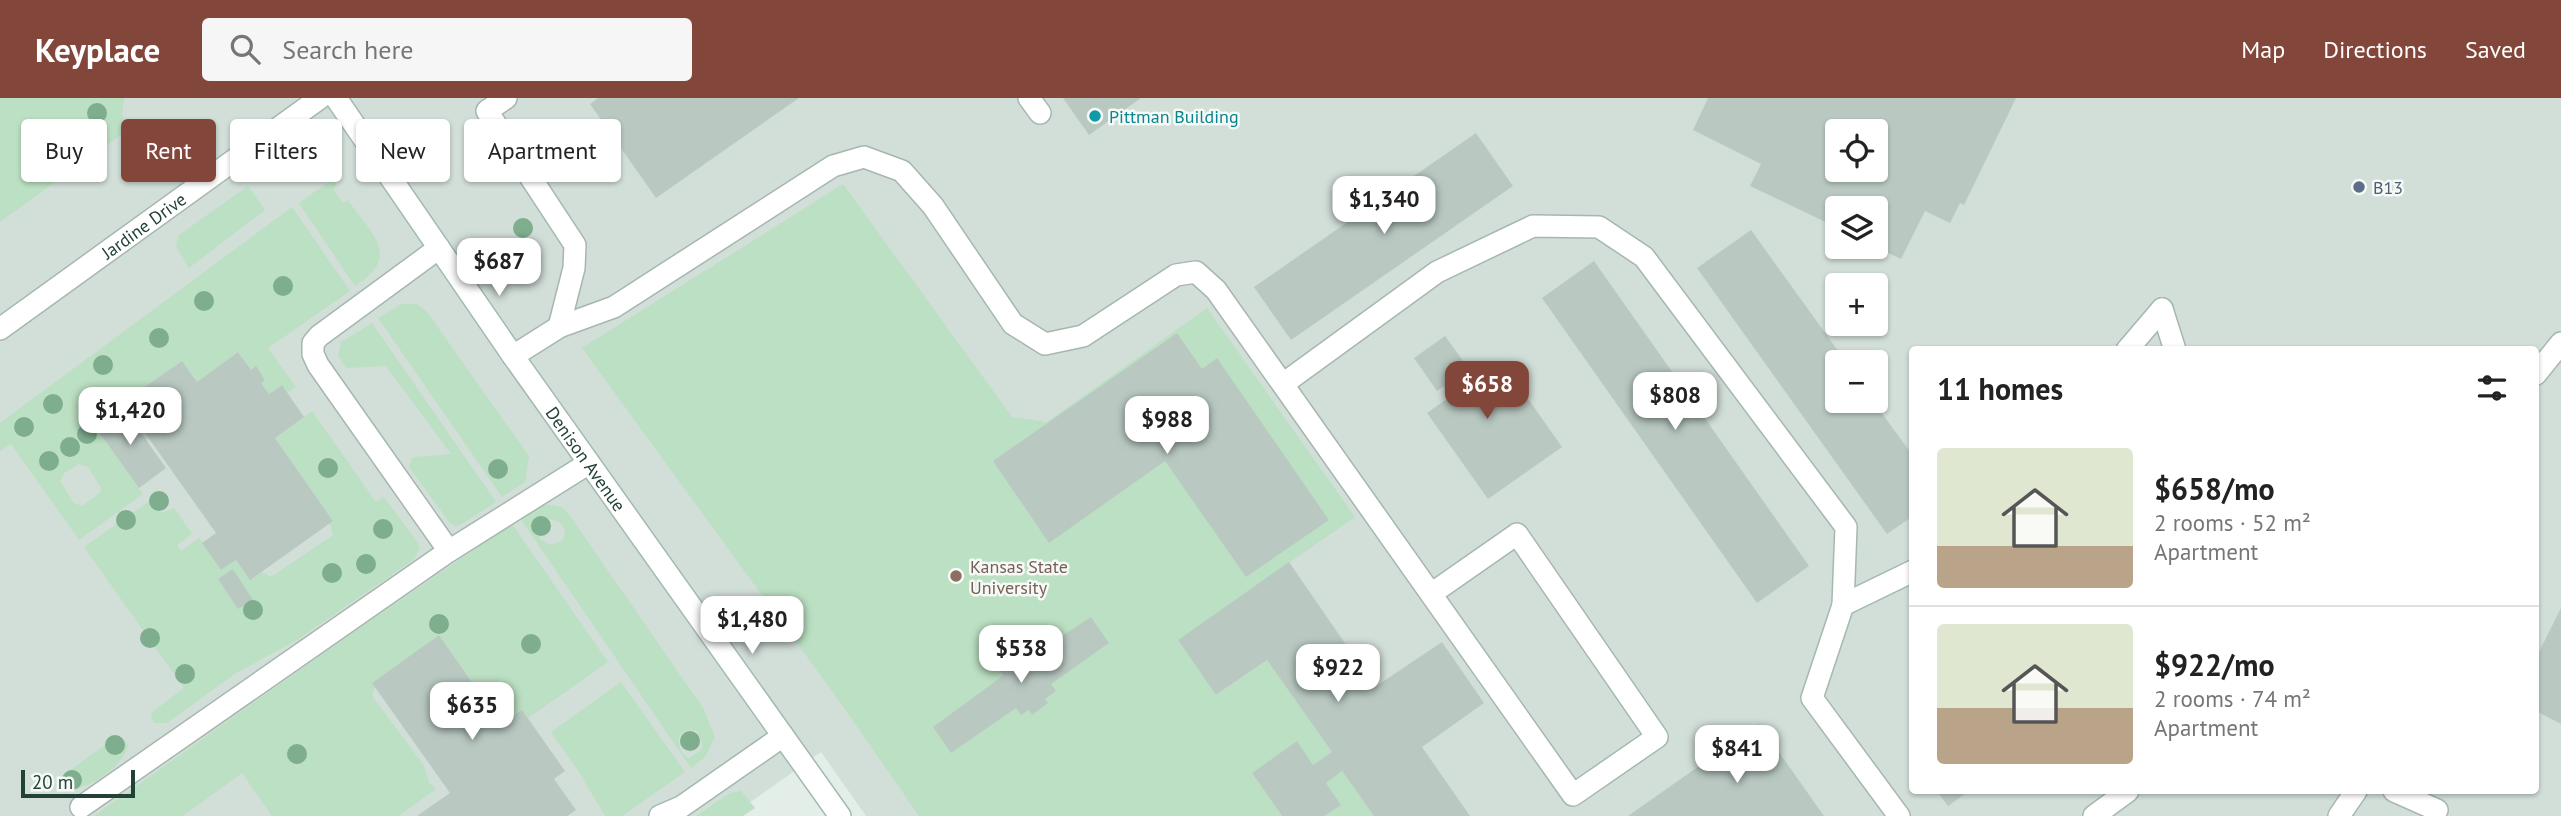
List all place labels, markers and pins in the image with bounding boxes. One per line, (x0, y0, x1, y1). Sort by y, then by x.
place label: Pittman Building (1109, 105, 1239, 128)
marker: Pittman Building (1087, 108, 1103, 124)
pin: $1,340 (1327, 176, 1441, 236)
place label: B13 (2373, 176, 2403, 199)
marker: B13 (2351, 179, 2367, 195)
pin: $687 (458, 238, 540, 298)
pin: $658 (1446, 362, 1528, 421)
pin: $808 (1634, 372, 1716, 432)
pin: $1,420 (73, 388, 187, 447)
pin: $988 (1126, 396, 1208, 456)
place label: Kansas State University (970, 555, 1068, 599)
marker: Kansas State University (948, 568, 964, 584)
pin: $1,480 (695, 596, 809, 656)
pin: $538 (980, 626, 1062, 685)
pin: $922 (1297, 644, 1379, 704)
pin: $635 (431, 682, 513, 742)
pin: $841 (1696, 726, 1778, 785)

